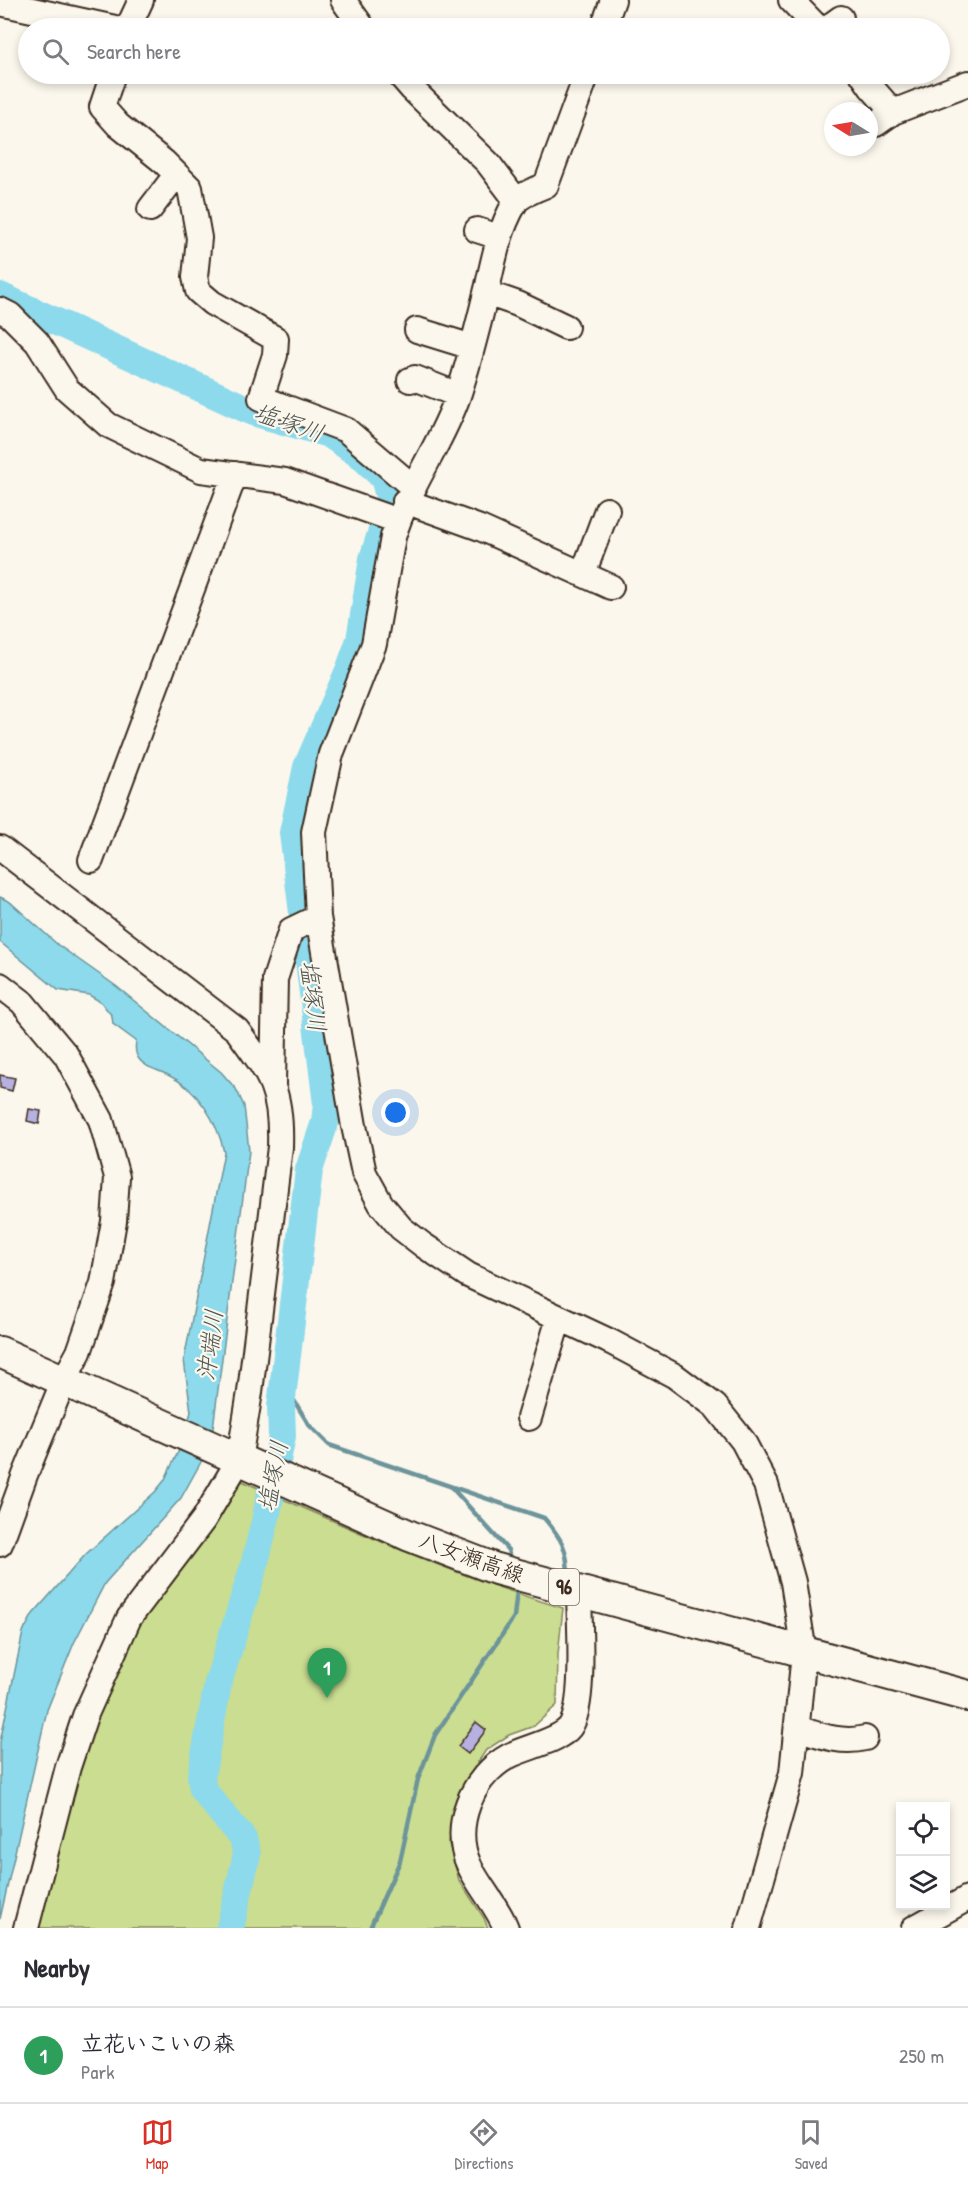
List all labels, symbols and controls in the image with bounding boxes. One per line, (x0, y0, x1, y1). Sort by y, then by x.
search box (18, 18, 950, 84)
icon: search (39, 35, 72, 68)
text: Search here (87, 36, 181, 66)
north arrow (824, 102, 878, 156)
water label: 塩塚川 (250, 395, 329, 449)
water label: 塩塚川 (294, 958, 334, 1034)
your location (381, 1098, 410, 1127)
water label: 沖端川 (189, 1307, 229, 1383)
water label: 塩塚川 (249, 1437, 295, 1514)
street label: 八女瀬高線 (415, 1524, 529, 1590)
road number: 96 (549, 1569, 579, 1605)
pin: 1 (308, 1648, 346, 1698)
map controls (896, 1802, 950, 1910)
button: locate (896, 1802, 950, 1856)
button: layers (896, 1856, 950, 1910)
text: Nearby (24, 1950, 90, 1985)
text: 立花いこいの森 (81, 2028, 235, 2058)
text: 1 (40, 2042, 47, 2069)
text: 250 m (899, 2042, 944, 2069)
text: Park (81, 2058, 114, 2085)
tab: Map (141, 2116, 174, 2174)
tab: Directions (455, 2116, 513, 2174)
tab: Saved (794, 2116, 827, 2174)

